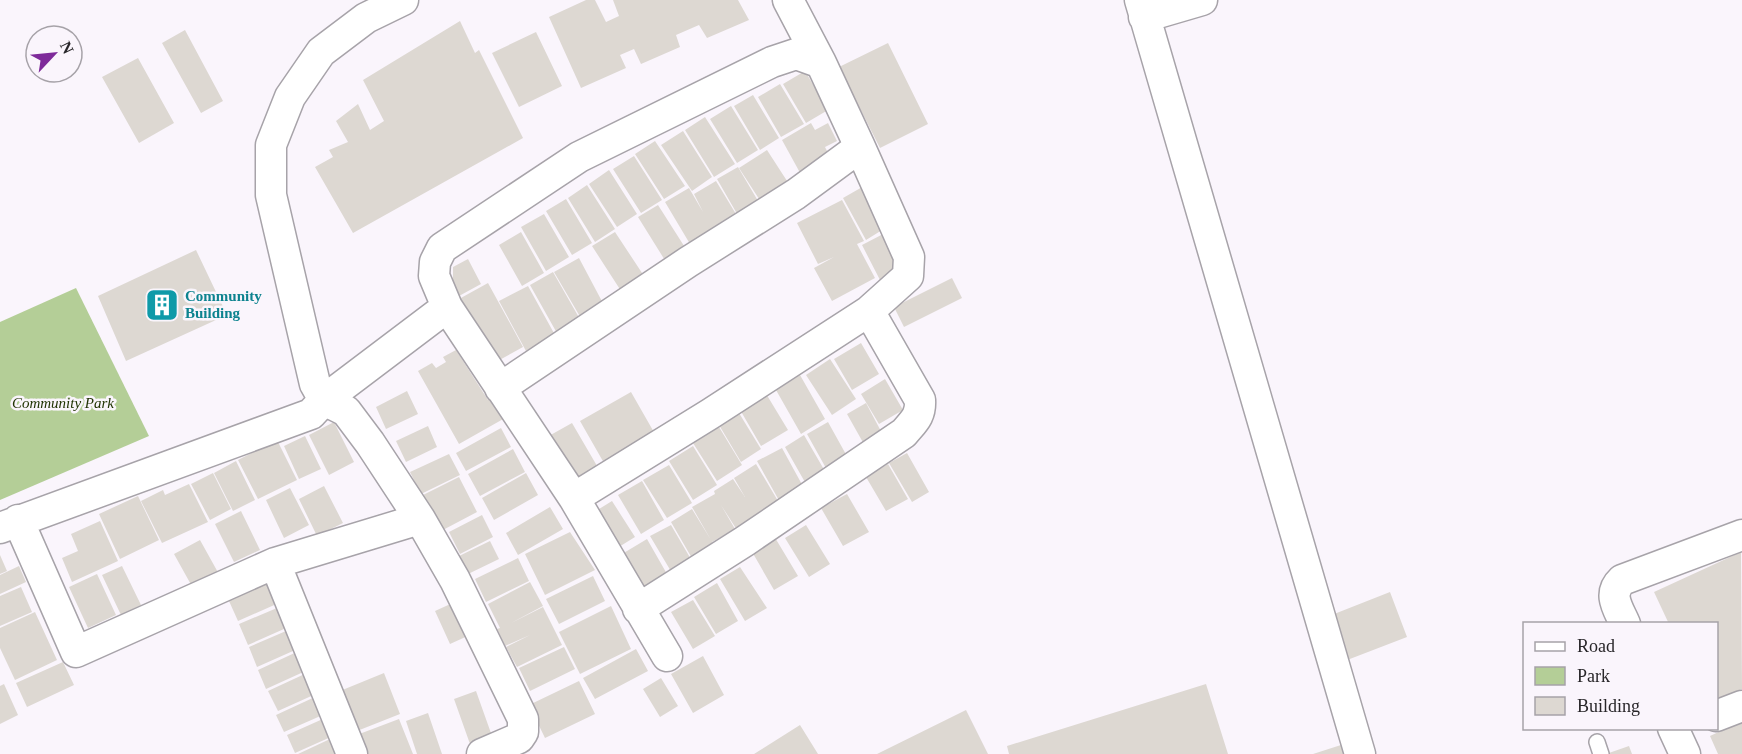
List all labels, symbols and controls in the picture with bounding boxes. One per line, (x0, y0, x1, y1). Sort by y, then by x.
north arrow (24, 24, 84, 84)
text: N (57, 39, 77, 57)
building icon: Community Building (144, 287, 180, 323)
place label: Community Building (185, 288, 262, 321)
park label: Community Park (12, 395, 114, 411)
legend (1523, 622, 1718, 730)
text: Road (1577, 636, 1615, 656)
text: Park (1577, 666, 1610, 686)
text: Building (1577, 696, 1640, 716)

